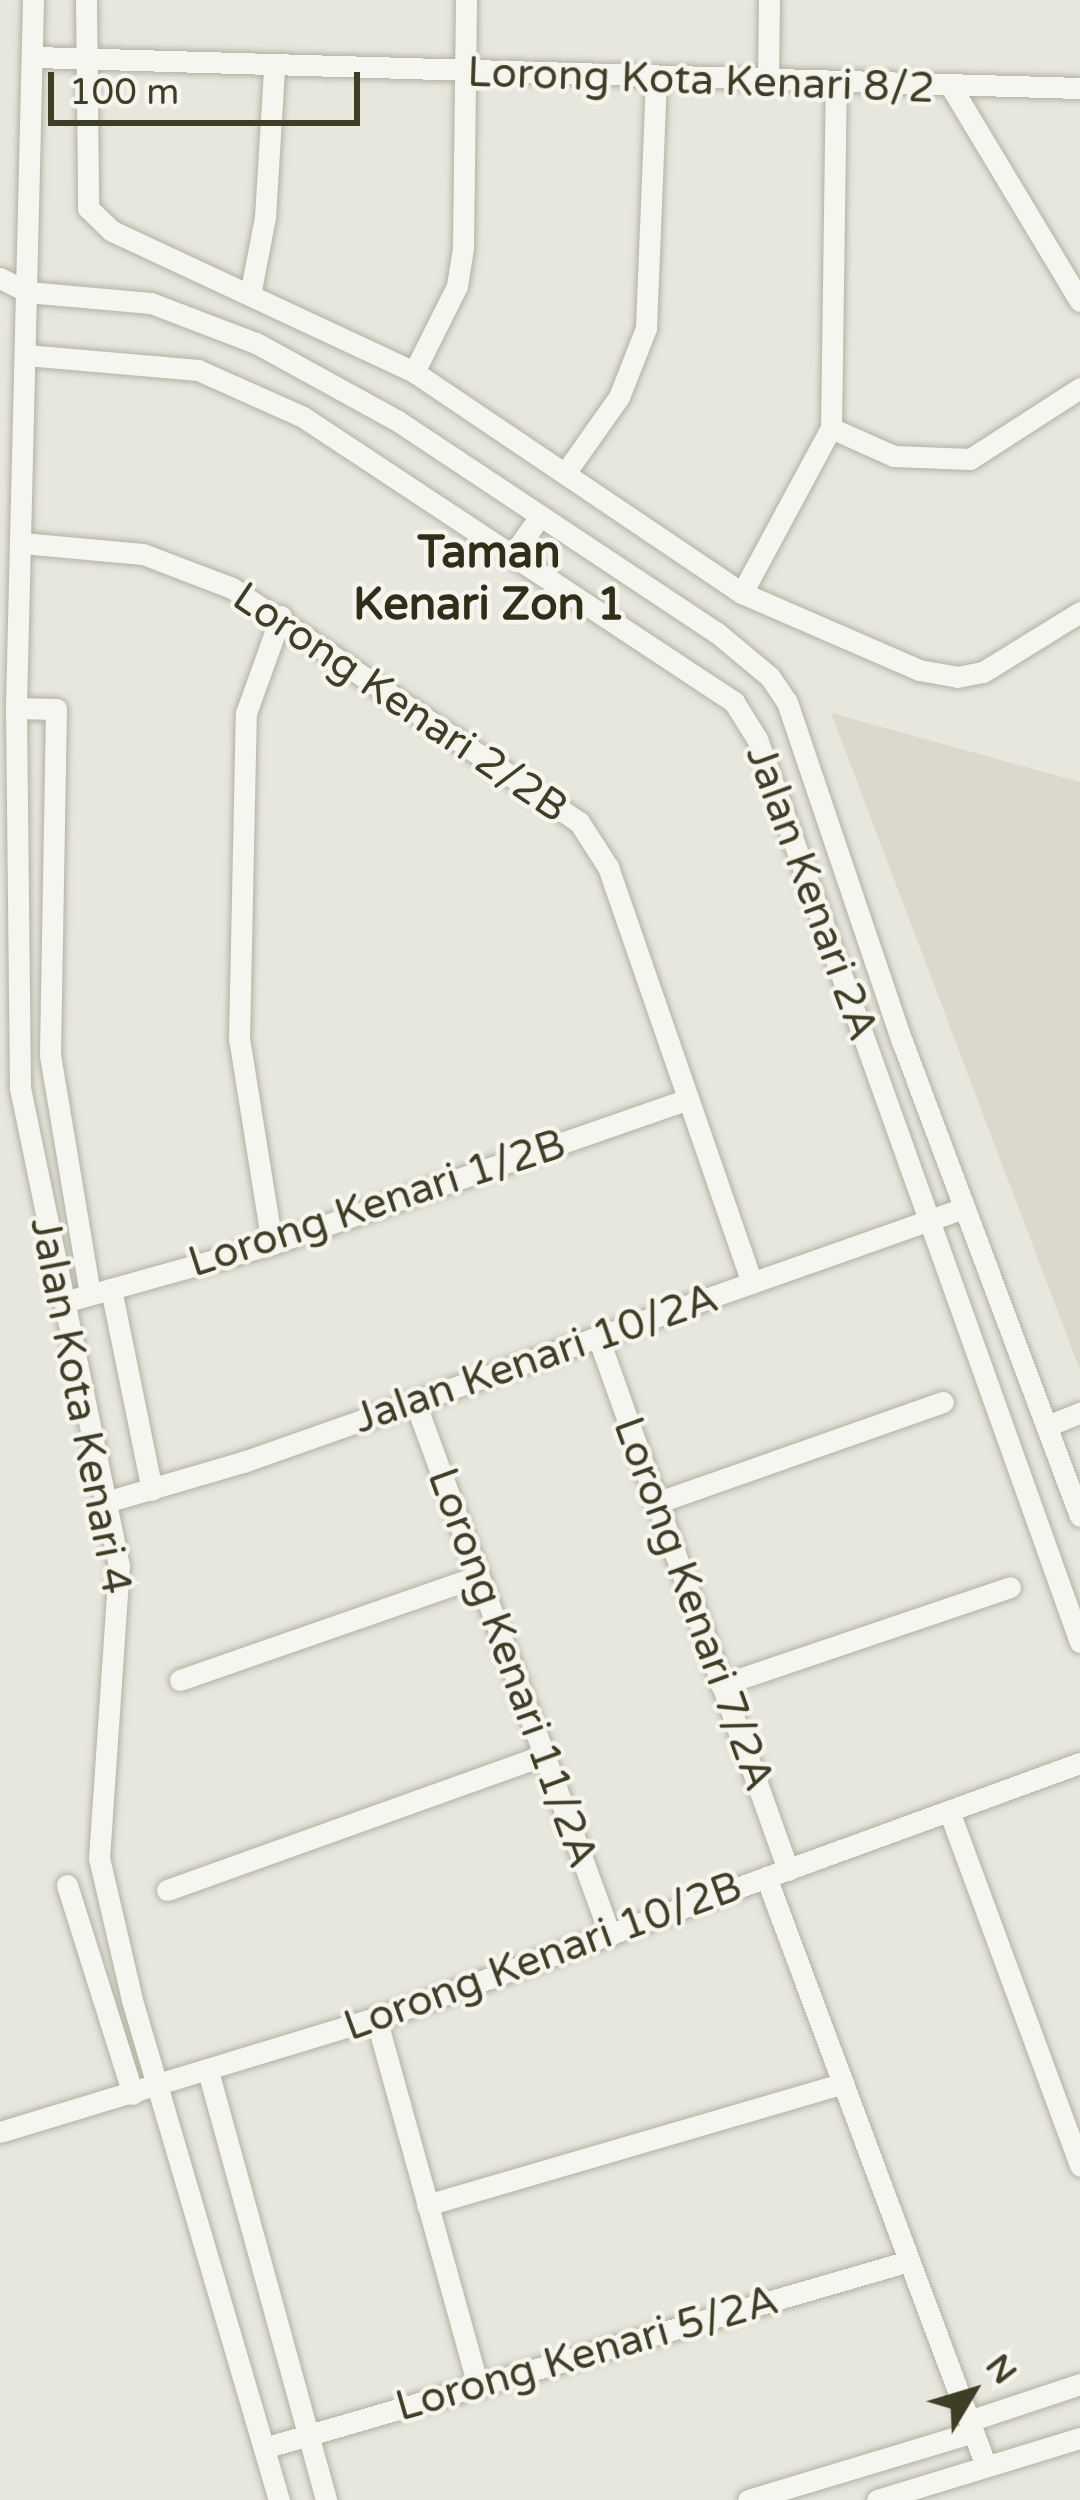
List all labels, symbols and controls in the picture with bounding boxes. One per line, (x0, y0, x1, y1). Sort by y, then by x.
scale bar (54, 48, 366, 122)
street label: Lorong Kota Kenari 8/2 (466, 48, 936, 114)
text: 100 m (69, 71, 179, 114)
district label: Taman Kenari Zon 1 (353, 527, 625, 633)
street label: Lorong Kenari 2/2B (223, 572, 577, 834)
street label: Jalan Kenari 2A (734, 739, 888, 1047)
street label: Lorong Kenari 1/2B (182, 1119, 572, 1289)
street label: Jalan Kota Kenari 4 (19, 1213, 141, 1599)
street label: Jalan Kenari 10/2A (348, 1273, 724, 1445)
street label: Lorong Kenari 7/2A (602, 1410, 784, 1798)
street label: Lorong Kenari 11/2A (416, 1461, 608, 1875)
street label: Lorong Kenari 10/2B (337, 1862, 749, 2052)
street label: Lorong Kenari 5/2A (390, 2275, 784, 2433)
north arrow (912, 2332, 1032, 2452)
text: N (977, 2347, 1024, 2392)

